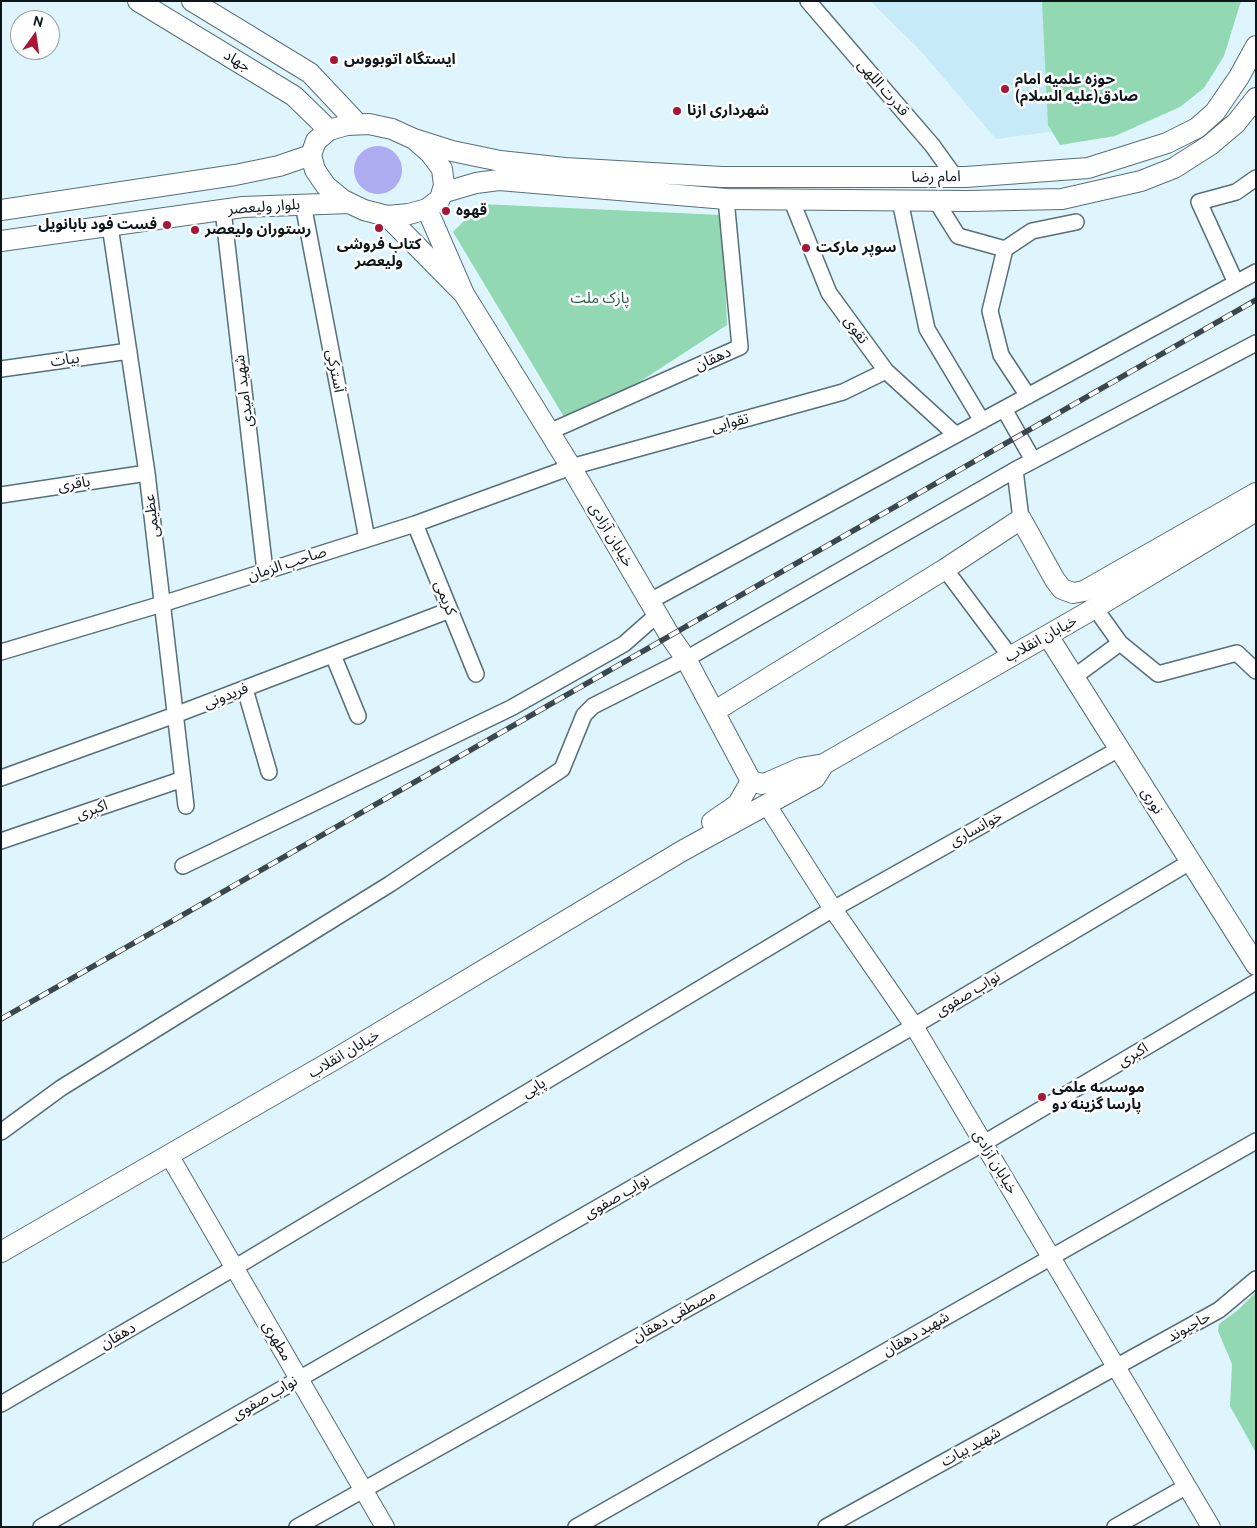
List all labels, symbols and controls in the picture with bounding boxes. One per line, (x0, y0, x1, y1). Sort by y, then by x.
north arrow (10, 10, 60, 60)
text: N (31, 11, 45, 31)
street label: جهاد (220, 46, 254, 76)
place label: ایستگاه اتوبووس (344, 51, 456, 69)
marker: ایستگاه اتوبووس (328, 54, 340, 66)
street label: قدرت اللهی (854, 56, 912, 120)
place label: حوزه علمیه امام صادق(علیه السلام) (1015, 71, 1138, 106)
marker: حوزه علمیه امام صادق(علیه السلام) (999, 83, 1011, 95)
place label: شهرداری ازنا (687, 102, 769, 120)
marker: شهرداری ازنا (671, 105, 683, 117)
street label: امام رضا (911, 168, 961, 186)
street label: بلوار ولیعصر (227, 196, 301, 218)
place label: قهوه (456, 202, 487, 220)
marker: قهوه (440, 205, 452, 217)
place label: فست فود بابانویل (38, 216, 157, 234)
marker: فست فود بابانویل (161, 219, 173, 231)
place label: رستوران ولیعصر (205, 221, 311, 239)
marker: کتاب فروشی ولیعصر (373, 222, 385, 234)
marker: رستوران ولیعصر (189, 224, 201, 236)
place label: کتاب فروشی ولیعصر (337, 236, 421, 271)
place label: سوپر مارکت (816, 239, 897, 257)
marker: سوپر مارکت (800, 242, 812, 254)
park label: پارک ملت (570, 290, 630, 308)
street label: تقوی (840, 312, 872, 348)
street label: دهقان (692, 343, 734, 375)
street label: آسترکی (322, 348, 348, 394)
street label: بیات (49, 349, 81, 371)
street label: شهید امیدی (231, 354, 257, 428)
street label: تقوایی (709, 409, 751, 437)
street label: باقری (57, 473, 91, 495)
street label: عظیمی (140, 493, 164, 539)
street label: خیابان آزادی (585, 500, 637, 570)
street label: صاحب الزمان (245, 543, 329, 585)
street label: کریمی (430, 578, 460, 618)
street label: خیابان انقلاب (1002, 612, 1080, 666)
street label: فریدونی (201, 679, 251, 713)
street label: نوری (1137, 784, 1167, 818)
street label: اکبری (74, 796, 110, 824)
street label: خوانساری (946, 807, 1006, 851)
street label: نواب صفوی (932, 968, 1004, 1020)
street label: خیابان انقلاب (305, 1026, 383, 1082)
street label: اکبری (1115, 1039, 1151, 1071)
street label: پاپی (519, 1074, 549, 1102)
place label: موسسه علمی پارسا گزینه دو (1052, 1079, 1145, 1114)
marker: موسسه علمی پارسا گزینه دو (1036, 1091, 1048, 1103)
street label: خیابان آزادی (969, 1127, 1021, 1197)
street label: نواب صفوی (581, 1171, 653, 1223)
street label: مصطفی دهقان (629, 1286, 719, 1346)
street label: شهید دهقان (879, 1308, 953, 1360)
street label: حاجیوند (1164, 1308, 1214, 1346)
street label: مطهری (258, 1318, 296, 1364)
street label: دهقان (97, 1319, 139, 1353)
street label: نواب صفوی (229, 1372, 301, 1424)
street label: شهید بیات (938, 1423, 1004, 1471)

